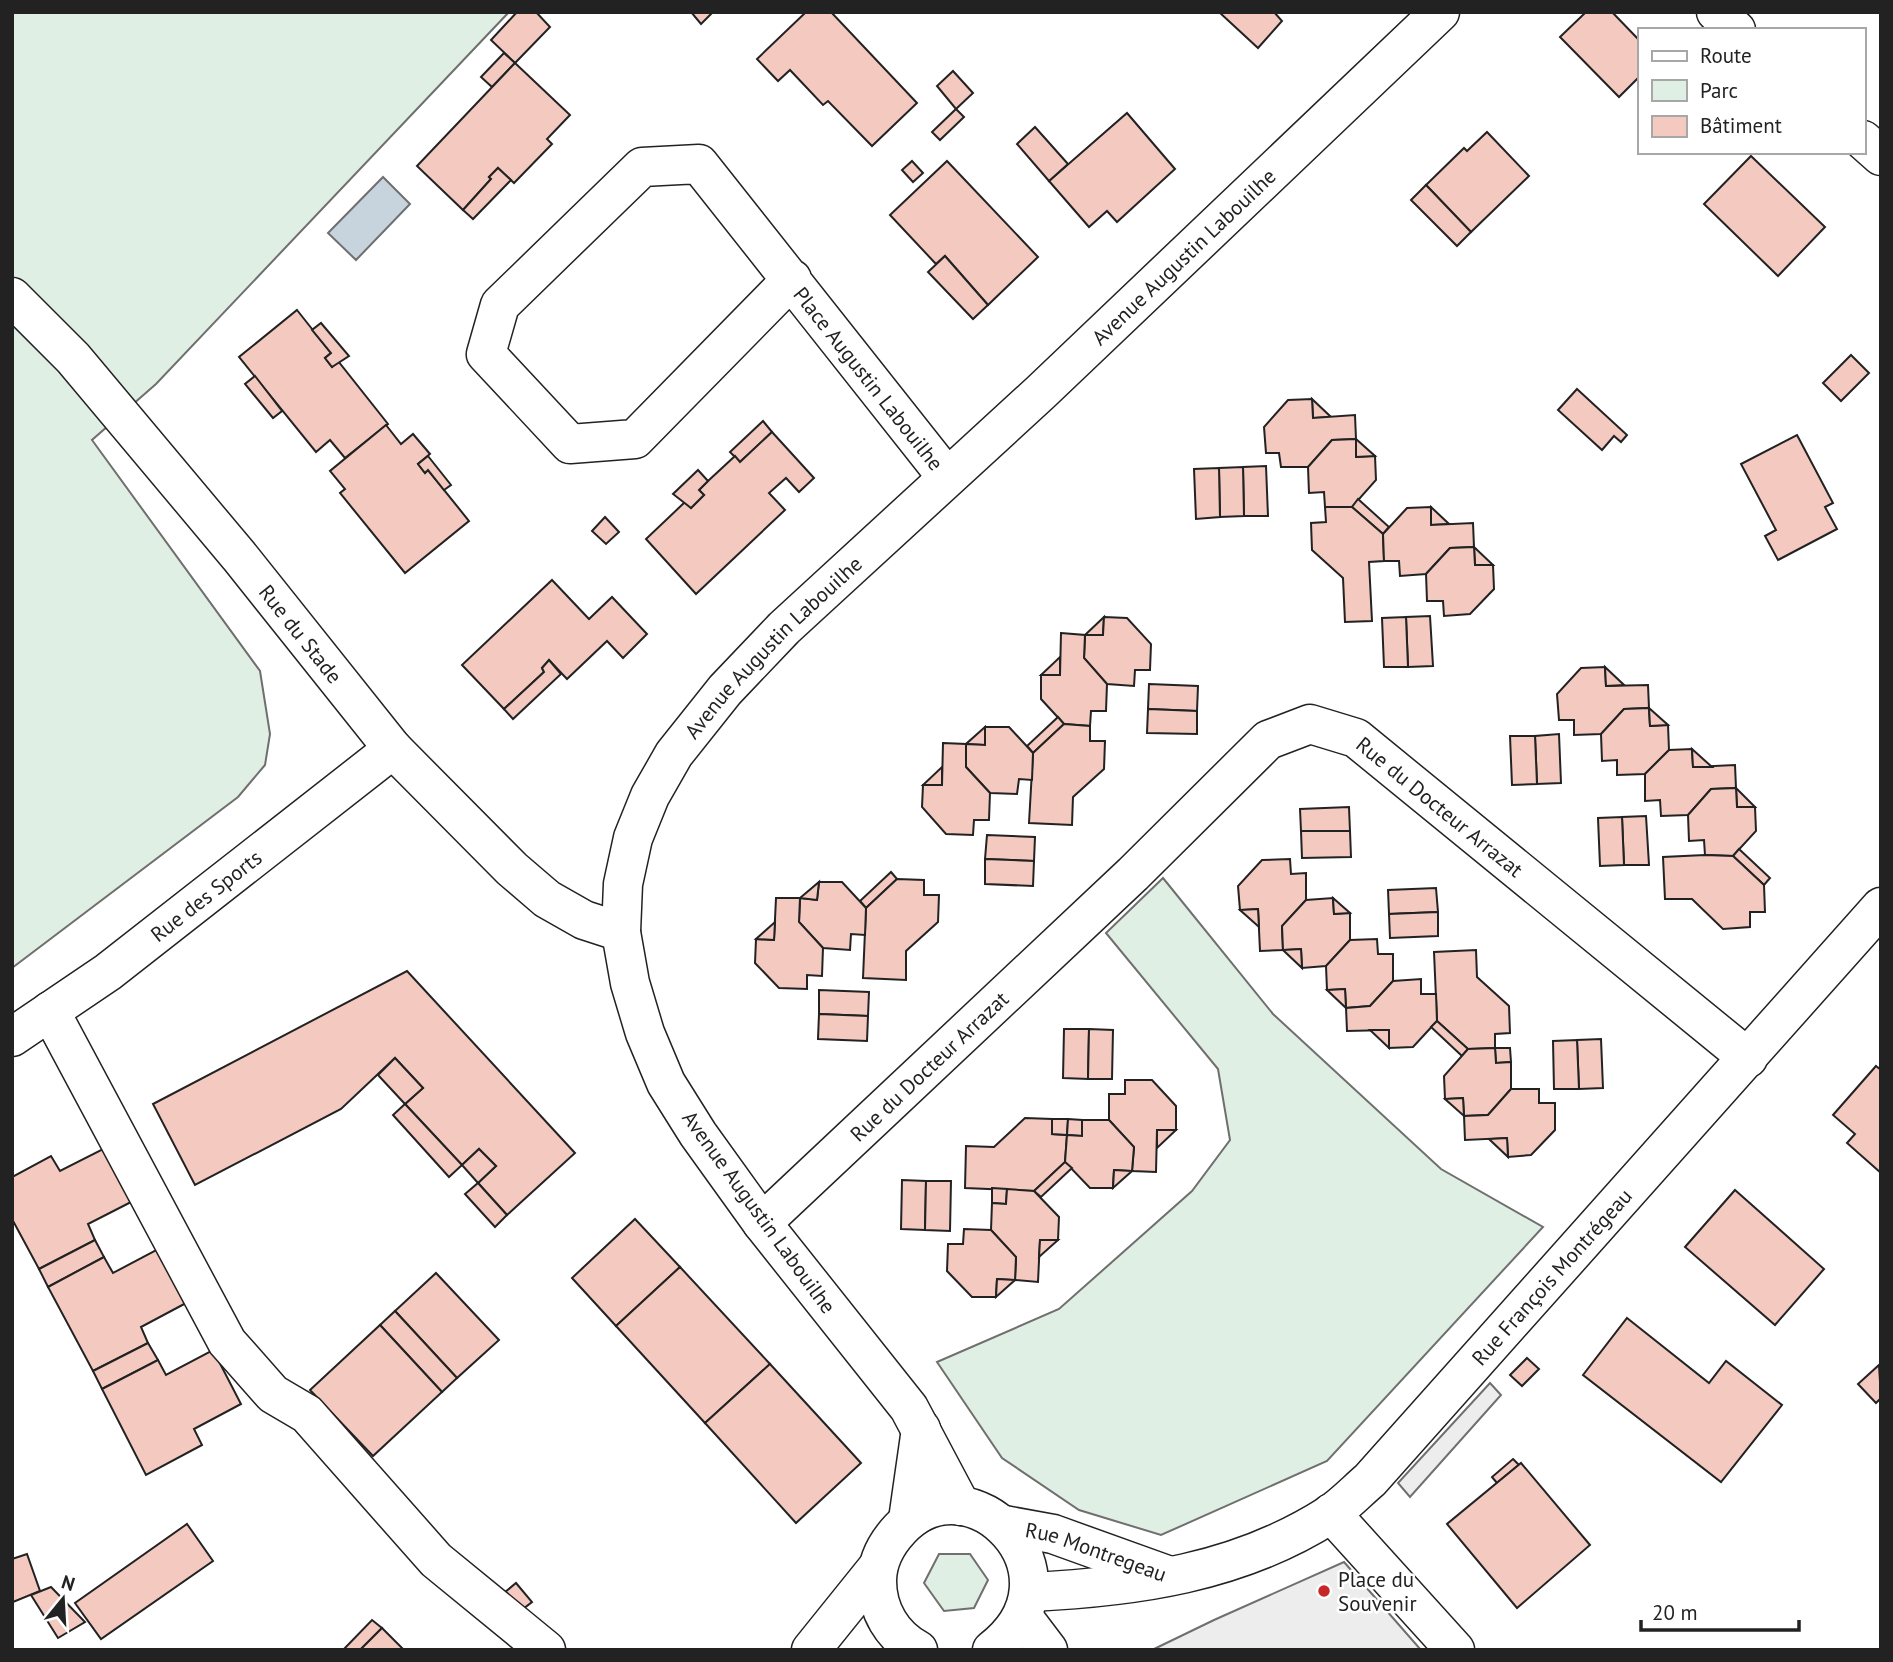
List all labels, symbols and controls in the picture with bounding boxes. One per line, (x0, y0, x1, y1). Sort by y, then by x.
legend (1638, 28, 1865, 154)
text: Route (1700, 42, 1752, 69)
text: Parc (1700, 77, 1738, 104)
text: Bâtiment (1700, 112, 1782, 139)
street label: Avenue Augustin Labouilhe (1086, 162, 1281, 350)
street label: Place Augustin Labouilhe (788, 281, 950, 476)
street label: Avenue Augustin Labouilhe (678, 550, 867, 744)
street label: Rue du Stade (253, 579, 349, 689)
street label: Rue du Docteur Arrazat (1351, 730, 1529, 883)
street label: Rue des Sports (145, 844, 267, 947)
street label: Rue du Docteur Arrazat (844, 985, 1014, 1147)
street label: Avenue Augustin Labouilhe (676, 1105, 842, 1319)
street label: Rue François Montrégeau (1465, 1182, 1637, 1371)
street label: Rue Montregeau (1023, 1516, 1171, 1587)
north arrow (28, 1564, 98, 1634)
place label: Place du Souvenir (1338, 1566, 1417, 1617)
text: N (59, 1569, 78, 1596)
marker: Place du Souvenir (1316, 1583, 1332, 1599)
scale bar (1641, 1588, 1798, 1632)
text: 20 m (1652, 1599, 1698, 1626)

